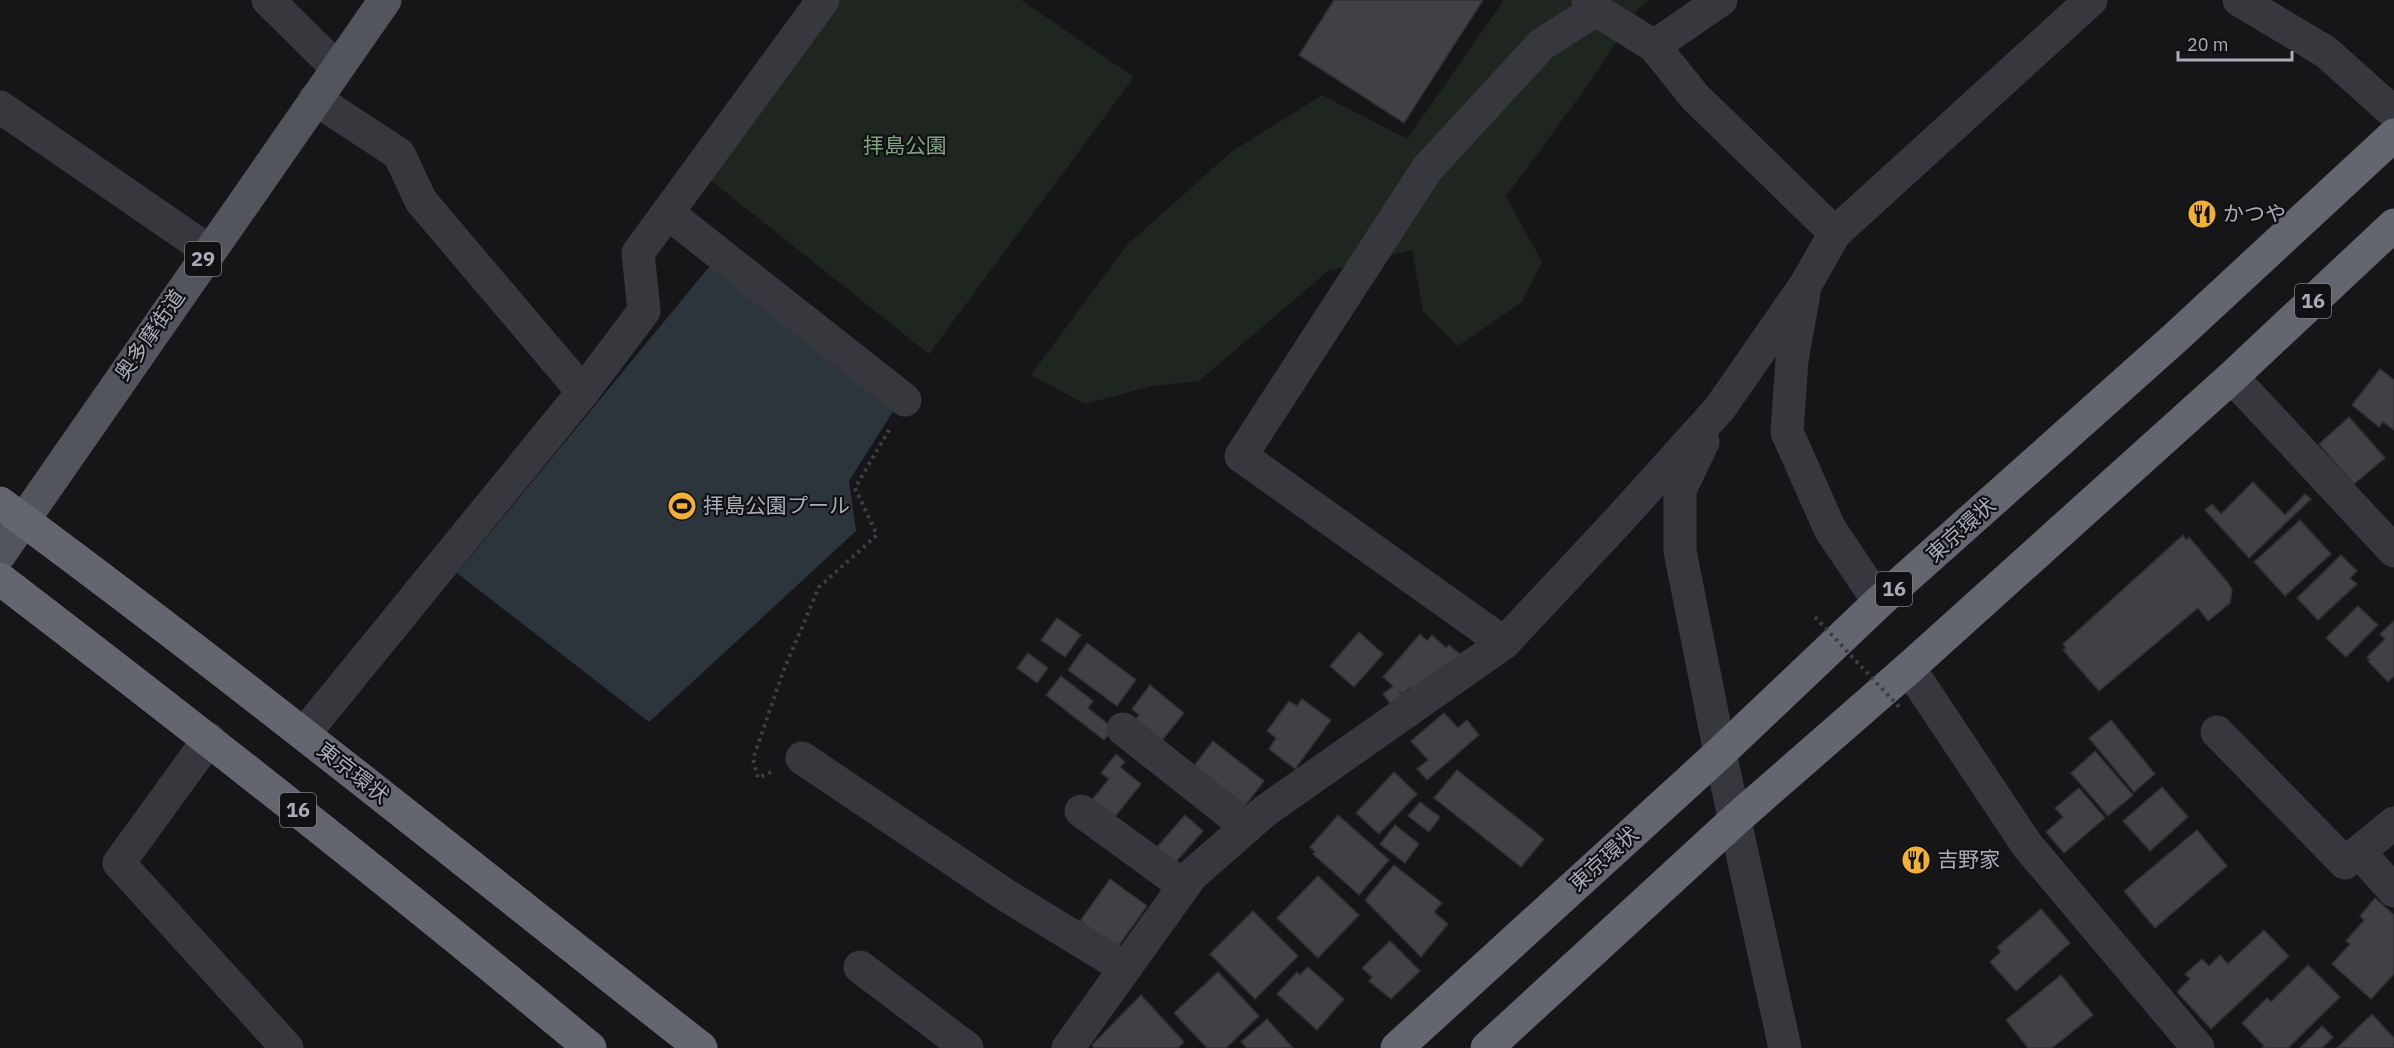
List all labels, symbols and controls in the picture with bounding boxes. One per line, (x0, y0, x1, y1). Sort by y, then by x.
scale bar (2178, 24, 2292, 62)
text: 20 m (2187, 33, 2229, 56)
park label: 拝島公園 (863, 131, 947, 159)
restaurant icon: かつや (2186, 198, 2218, 230)
place label: かつや (2223, 199, 2286, 227)
road number: 29 (185, 242, 221, 276)
street label: 奥多摩街道 (108, 283, 191, 385)
road number: 16 (2295, 284, 2331, 318)
sports icon: 拝島公園プール (666, 490, 698, 522)
place label: 拝島公園プール (703, 491, 850, 519)
street label: 東京環状 (1920, 491, 2001, 568)
road number: 16 (1876, 572, 1912, 606)
street label: 東京環状 (312, 735, 395, 809)
road number: 16 (280, 793, 316, 827)
street label: 東京環状 (1563, 820, 1644, 897)
restaurant icon: 吉野家 (1900, 844, 1932, 876)
place label: 吉野家 (1937, 845, 2000, 873)

